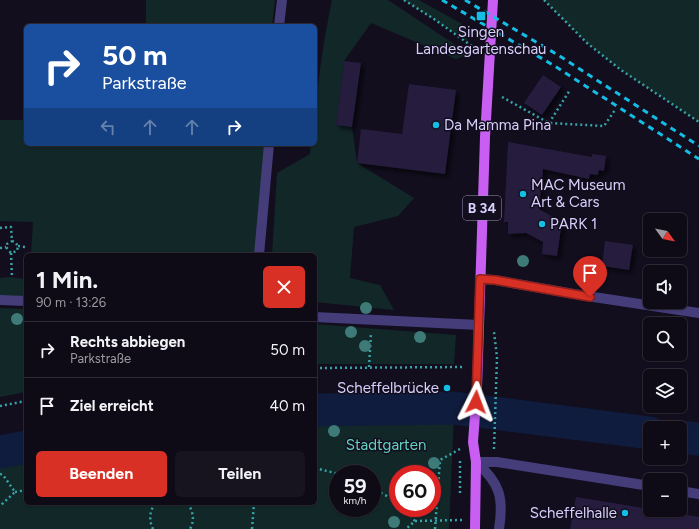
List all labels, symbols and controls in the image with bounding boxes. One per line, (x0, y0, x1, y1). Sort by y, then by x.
marker: Singen Landesgartenschau (475, 10, 487, 22)
place label: Singen Landesgartenschau (415, 23, 547, 58)
text: 50 m (102, 38, 168, 72)
icon: right (36, 40, 88, 92)
text: Parkstraße (102, 72, 187, 94)
icon: left (97, 116, 119, 138)
icon: ahead (139, 116, 161, 138)
icon: ahead (181, 116, 203, 138)
icon: right (223, 116, 245, 138)
place label: Da Mamma Pina (444, 116, 551, 134)
marker: Da Mamma Pina (431, 120, 441, 130)
place label: MAC Museum Art & Cars (531, 176, 625, 211)
marker: MAC Museum Art & Cars (518, 189, 528, 199)
road number: B 34 (463, 196, 501, 220)
north arrow (643, 213, 687, 257)
map controls (643, 213, 687, 517)
place label: PARK 1 (550, 215, 597, 233)
marker: PARK 1 (537, 219, 547, 229)
pin (573, 256, 607, 297)
icon: arrive (579, 262, 601, 284)
text: 1 Min. (36, 265, 98, 294)
button: sound (643, 265, 687, 309)
button: close (263, 266, 305, 308)
text: 90 m · 13:26 (36, 295, 106, 310)
button: search (643, 317, 687, 361)
text: Rechts abbiegen (70, 333, 185, 351)
icon: right (36, 339, 58, 361)
text: 50 m (270, 341, 305, 359)
text: Parkstraße (70, 351, 131, 366)
button: layers (643, 369, 687, 413)
place label: Scheffelbrücke (337, 379, 439, 397)
position arrow (455, 381, 497, 423)
marker: Scheffelbrücke (442, 383, 452, 393)
icon: arrive (36, 395, 58, 417)
text: Ziel erreicht (70, 397, 154, 415)
text: 40 m (270, 397, 305, 415)
button: + (643, 421, 687, 465)
park label: Stadtgarten (346, 436, 426, 454)
button: Beenden (36, 451, 167, 497)
button: Teilen (175, 451, 305, 497)
speed limit sign: 60 (389, 465, 441, 517)
button: − (643, 473, 687, 517)
text: 59 (343, 474, 367, 498)
text: km/h (344, 494, 366, 507)
place label: Scheffelhalle (530, 504, 617, 522)
marker: Scheffelhalle (620, 508, 630, 518)

